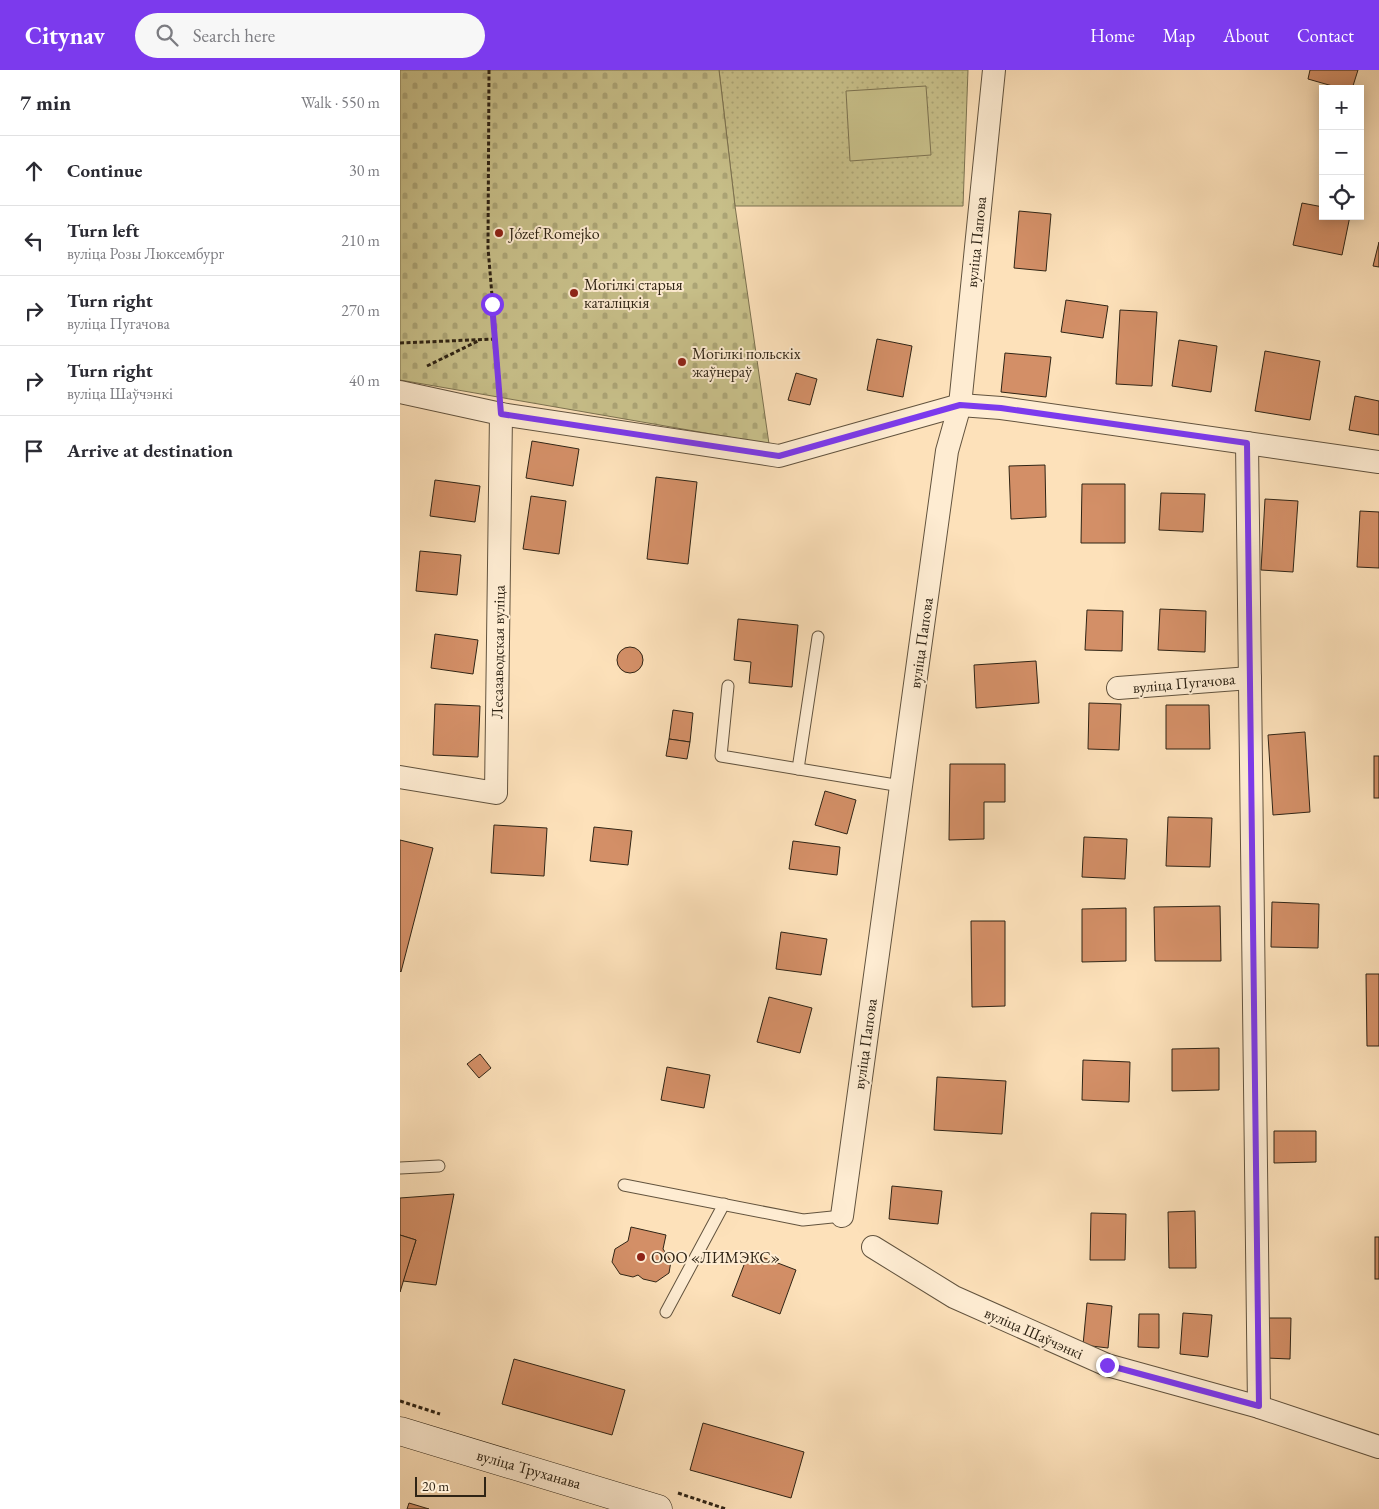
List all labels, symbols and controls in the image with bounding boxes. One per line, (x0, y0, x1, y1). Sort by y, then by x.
search box (135, 13, 485, 58)
text: Citynav (25, 20, 105, 51)
icon: search (153, 21, 181, 49)
text: Search here (193, 23, 275, 48)
text: Home (1090, 24, 1135, 47)
text: Map (1163, 24, 1195, 47)
text: About (1223, 24, 1269, 47)
text: Contact (1297, 24, 1354, 47)
map controls (1319, 85, 1364, 220)
button: + (1319, 85, 1364, 130)
text: 7 min (20, 89, 71, 116)
text: Walk · 550 m (301, 92, 380, 113)
button: − (1319, 130, 1364, 175)
icon: ahead (20, 157, 48, 185)
text: Continue (67, 158, 142, 183)
text: 30 m (349, 160, 380, 181)
button: locate (1319, 175, 1364, 220)
street label: вуліца Папова (961, 195, 991, 289)
text: Turn left (67, 218, 139, 243)
place label: Józef Romejko (507, 223, 600, 244)
icon: left (20, 227, 48, 255)
marker: Józef Romejko (493, 227, 505, 239)
text: 210 m (341, 230, 380, 251)
text: вуліца Розы Люксембург (67, 243, 224, 264)
place label: Могілкі старыя каталіцкія (584, 274, 683, 313)
marker: Могілкі старыя каталіцкія (568, 287, 580, 299)
text: Turn right (67, 288, 153, 313)
route start (481, 293, 504, 316)
icon: right (20, 297, 48, 325)
text: 270 m (341, 300, 380, 321)
text: вуліца Пугачова (67, 313, 170, 334)
place label: Могілкі польскіх жаўнераў (692, 343, 801, 382)
marker: Могілкі польскіх жаўнераў (676, 356, 688, 368)
text: Turn right (67, 358, 153, 383)
icon: right (20, 367, 48, 395)
text: 40 m (349, 370, 380, 391)
text: вуліца Шаўчэнкі (67, 383, 173, 404)
icon: arrive (20, 437, 48, 465)
text: Arrive at destination (67, 438, 233, 463)
street label: Лесазаводская вуліца (486, 584, 510, 719)
street label: вуліца Папова (904, 596, 938, 690)
street label: вуліца Пугачова (1132, 668, 1237, 698)
street label: вуліца Папова (848, 997, 882, 1091)
place label: ООО «ЛИМЭКС» (651, 1247, 780, 1268)
marker: ООО «ЛИМЭКС» (635, 1251, 647, 1263)
street label: вуліца Шаўчэнкі (981, 1302, 1087, 1364)
route end (1096, 1354, 1119, 1377)
street label: вуліца Труханава (474, 1444, 584, 1494)
scale bar (415, 1474, 486, 1497)
text: 20 m (422, 1477, 449, 1495)

